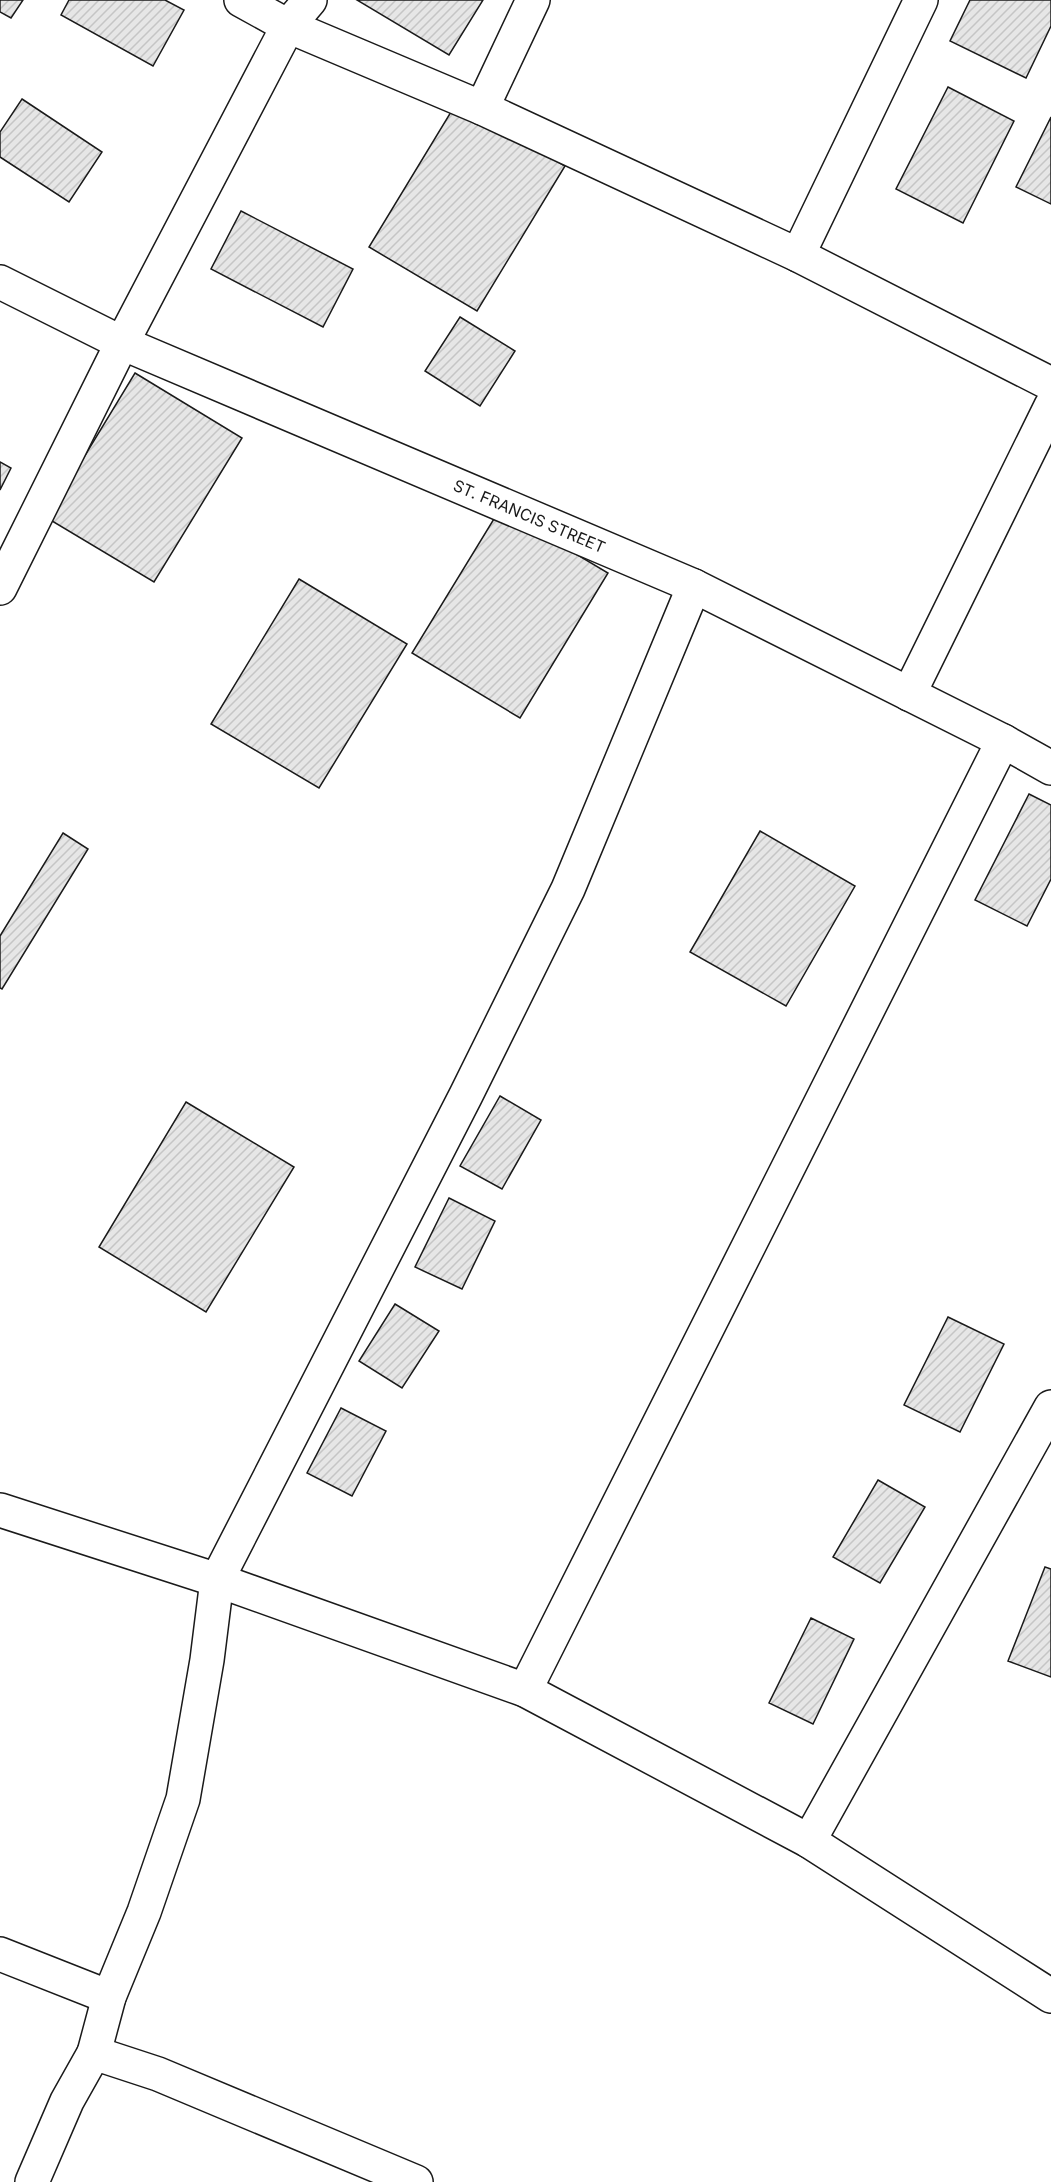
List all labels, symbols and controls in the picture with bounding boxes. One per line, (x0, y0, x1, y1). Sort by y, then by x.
street label: ST. FRANCIS STREET (450, 475, 608, 557)

